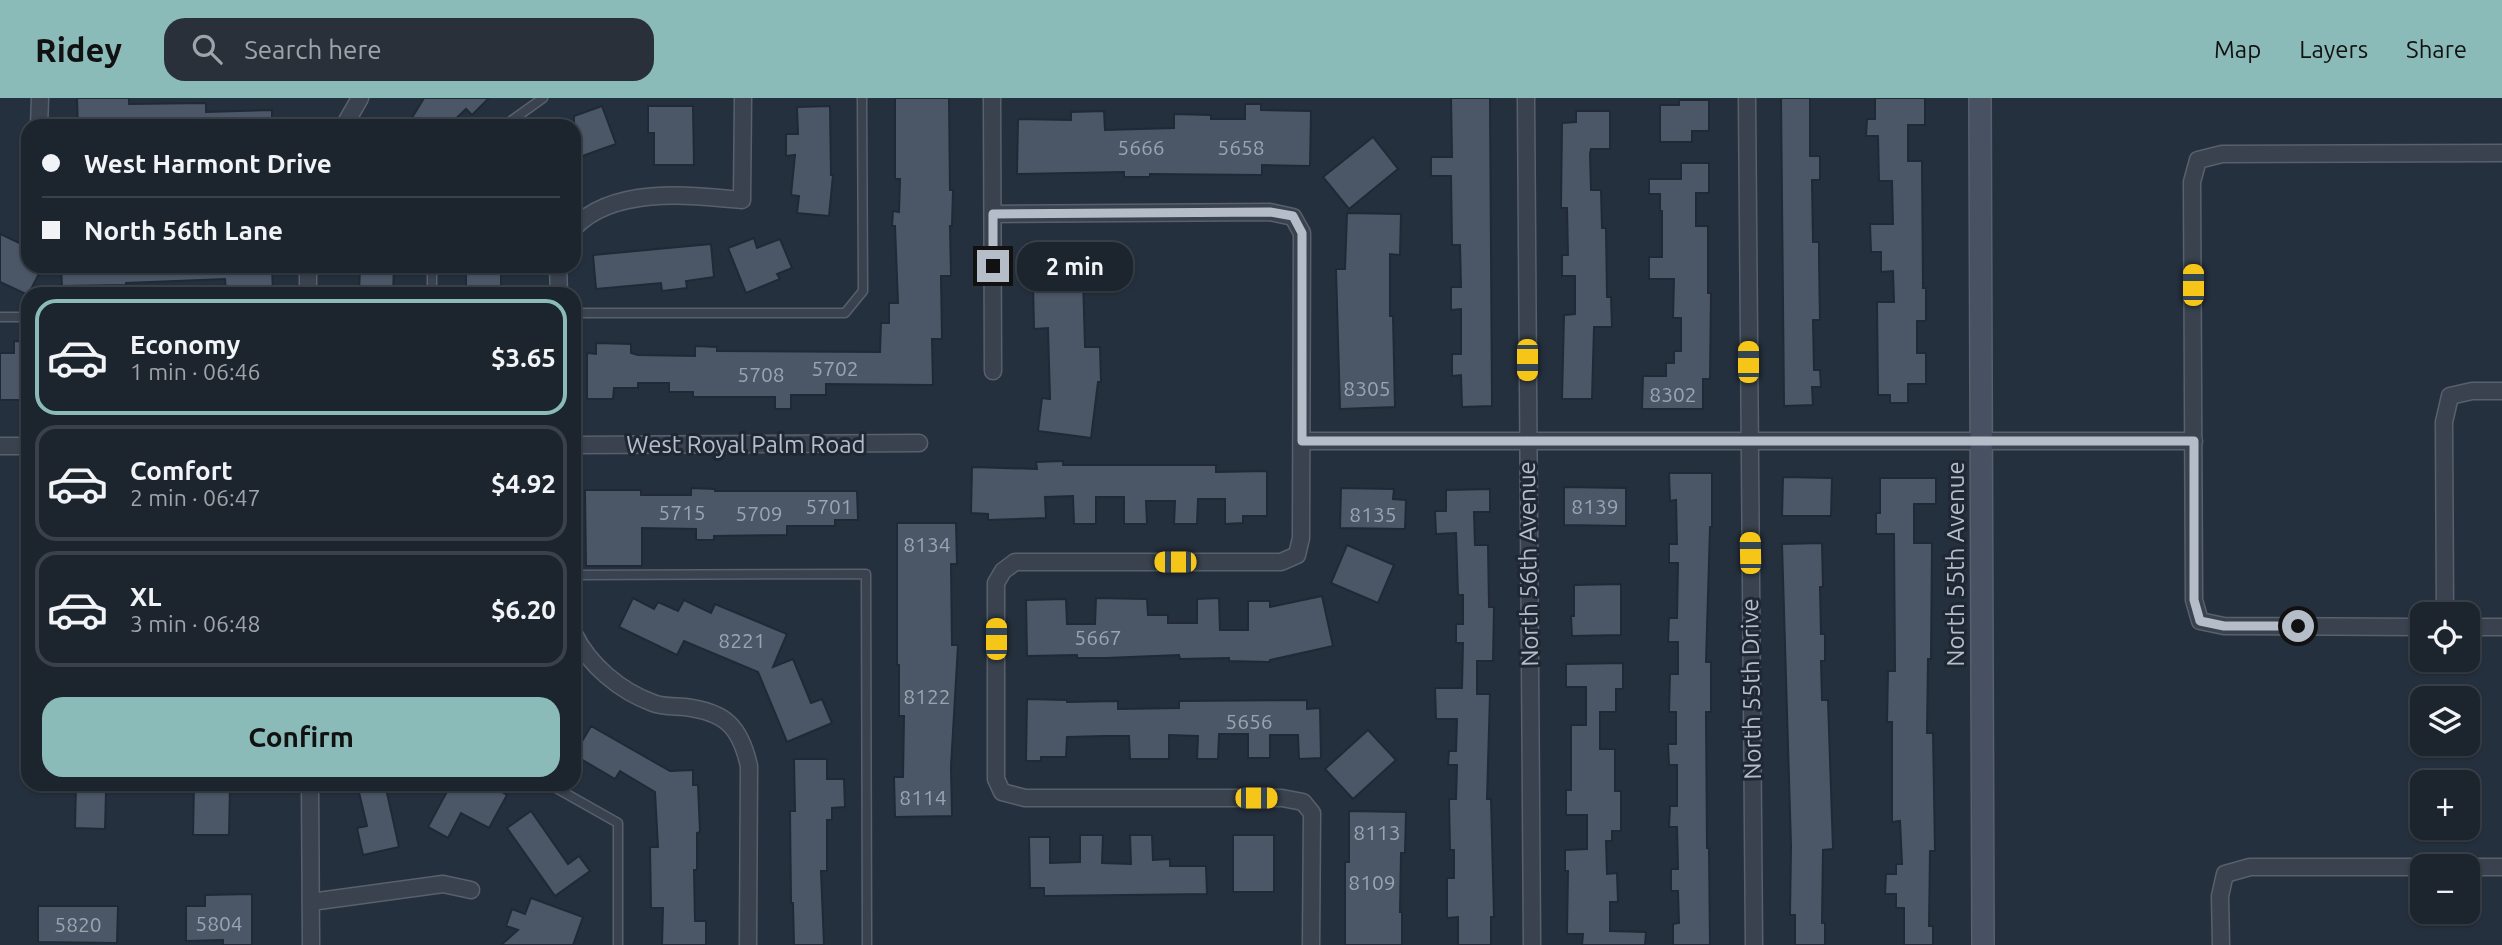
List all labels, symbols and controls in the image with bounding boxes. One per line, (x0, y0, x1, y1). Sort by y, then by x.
search box (164, 18, 654, 81)
icon: search (188, 30, 226, 68)
text: Ridey (35, 31, 122, 68)
text: Search here (244, 35, 382, 64)
text: Map (2214, 36, 2261, 63)
text: Layers (2299, 36, 2368, 63)
text: Share (2406, 36, 2467, 63)
house number: 5666 (1117, 135, 1165, 159)
house number: 5658 (1217, 135, 1265, 159)
text: West Harmont Drive (84, 149, 332, 178)
text: North 56th Lane (84, 216, 283, 245)
callout: 2 min (1018, 242, 1133, 290)
route end (977, 250, 1009, 282)
text: 2 min (1046, 254, 1104, 279)
car (2183, 264, 2204, 306)
icon: car (46, 326, 109, 389)
text: Economy (130, 330, 240, 359)
car (1517, 339, 1538, 381)
car (1738, 341, 1759, 383)
text: $3.65 (491, 343, 556, 372)
house number: 5702 (811, 356, 859, 380)
text: 1 min · 06:46 (130, 359, 261, 384)
house number: 5708 (737, 362, 785, 386)
house number: 8305 (1343, 376, 1391, 400)
house number: 8302 (1649, 382, 1697, 406)
street label: West Royal Palm Road (626, 431, 866, 458)
icon: car (46, 452, 109, 515)
text: Comfort (130, 456, 233, 485)
street label: North 56th Avenue (1513, 461, 1543, 667)
street label: North 55th Avenue (1942, 461, 1969, 667)
text: $4.92 (491, 469, 556, 498)
text: 2 min · 06:47 (130, 485, 261, 510)
house number: 5701 (805, 494, 853, 518)
house number: 8139 (1571, 494, 1619, 518)
house number: 5715 (658, 500, 706, 524)
house number: 5709 (735, 501, 783, 525)
house number: 8135 (1349, 502, 1397, 526)
house number: 8134 (903, 532, 951, 556)
car (1740, 532, 1761, 574)
car (1155, 552, 1197, 573)
icon: car (46, 578, 109, 641)
text: XL (130, 582, 161, 611)
text: $6.20 (491, 595, 556, 624)
street label: North 55th Drive (1736, 598, 1766, 780)
map controls (2410, 602, 2480, 924)
button: locate (2410, 602, 2480, 672)
route start (2282, 610, 2314, 642)
text: 3 min · 06:48 (130, 611, 261, 636)
car (986, 618, 1007, 660)
house number: 5667 (1074, 625, 1122, 649)
house number: 8221 (718, 628, 766, 652)
house number: 8122 (903, 684, 951, 708)
button: layers (2410, 686, 2480, 756)
button: Confirm (42, 697, 560, 777)
house number: 5656 (1225, 709, 1273, 733)
button: + (2410, 770, 2480, 840)
house number: 8114 (899, 785, 947, 809)
car (1236, 788, 1278, 809)
house number: 8113 (1353, 820, 1401, 844)
button: − (2410, 854, 2480, 924)
house number: 8109 (1348, 870, 1396, 894)
house number: 5804 (195, 911, 243, 935)
house number: 5820 (54, 912, 102, 936)

